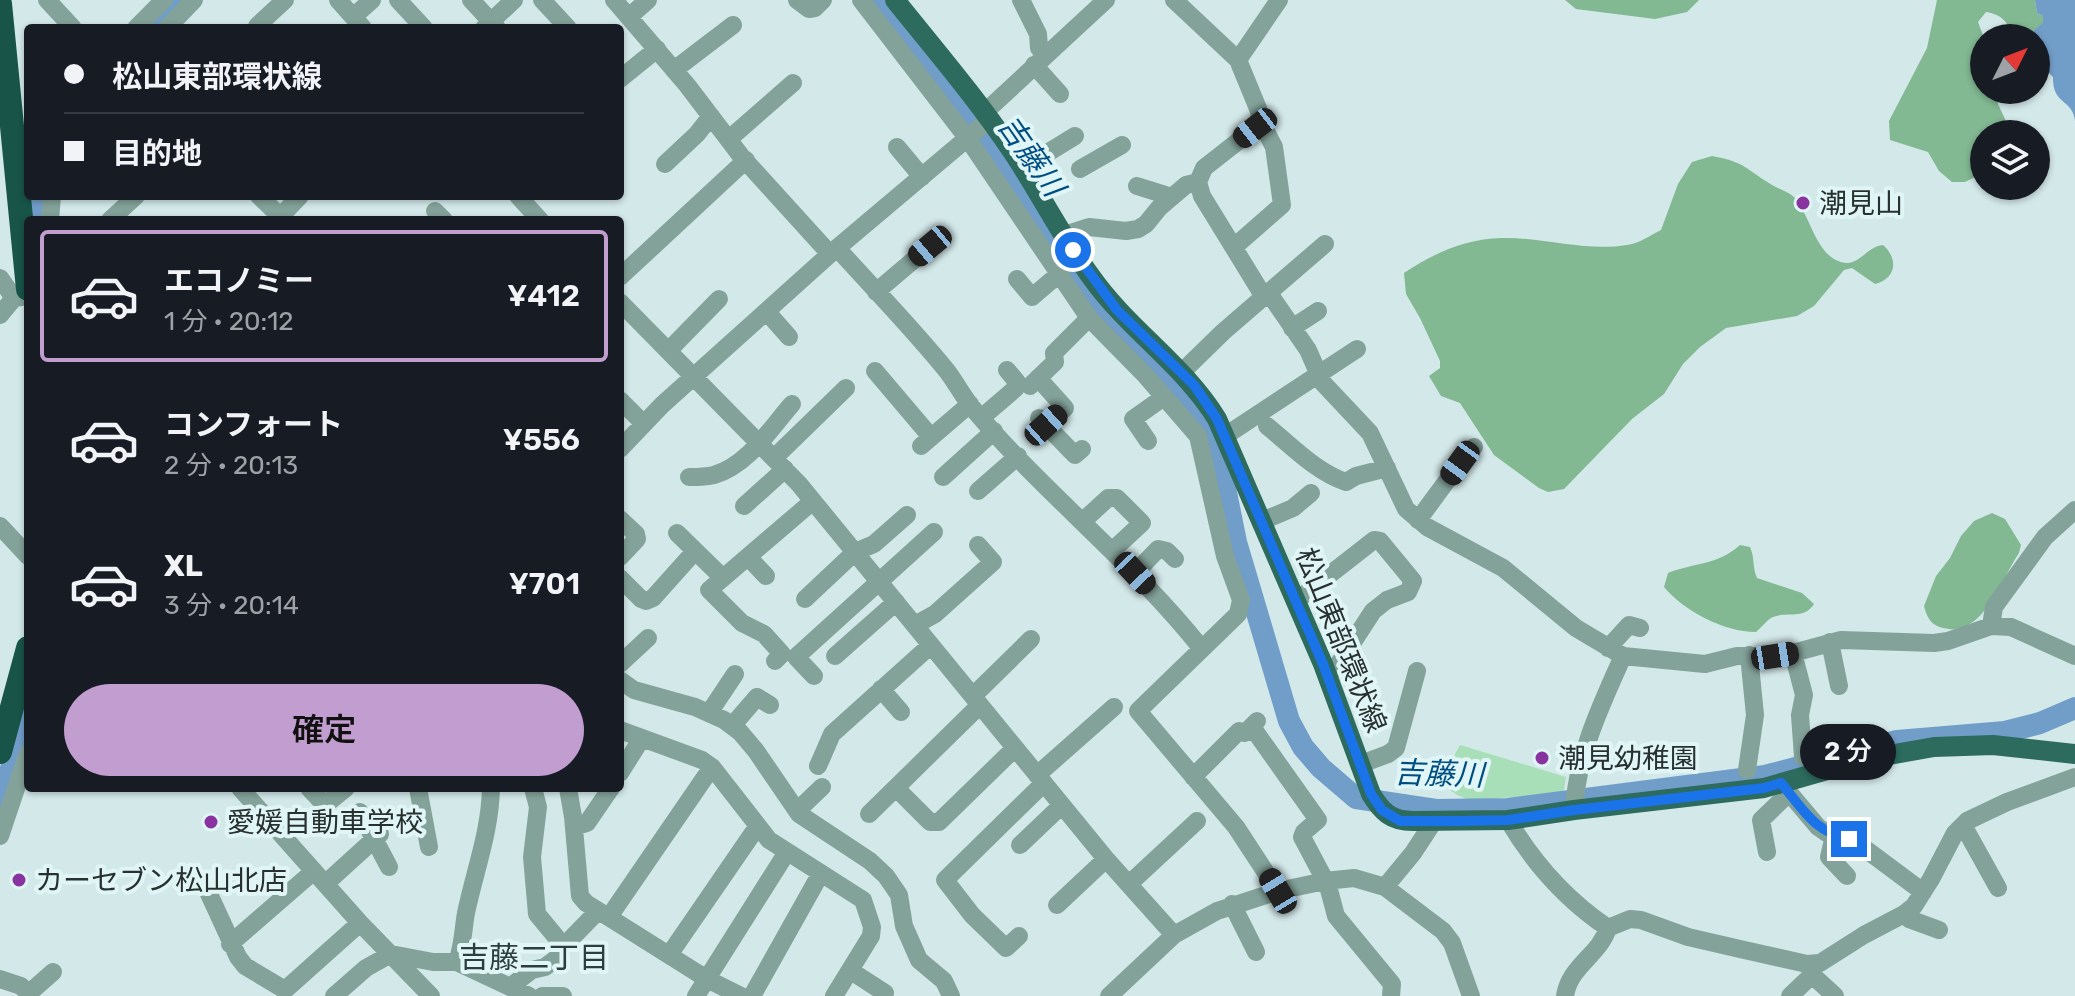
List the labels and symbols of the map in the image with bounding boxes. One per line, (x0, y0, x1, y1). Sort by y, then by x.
north arrow (1970, 24, 2050, 104)
car (1229, 104, 1281, 152)
water label: 吉藤川 (990, 109, 1073, 206)
place label: 潮見山 (1819, 187, 1903, 220)
marker: 潮見山 (1794, 194, 1812, 212)
car (904, 221, 956, 271)
route start (1055, 232, 1091, 268)
car (1020, 400, 1072, 450)
car (1436, 437, 1484, 489)
street label: 松山東部環状線 (1289, 543, 1393, 737)
car (1110, 547, 1160, 599)
car (1749, 640, 1801, 672)
callout: 2 分 (1801, 723, 1897, 779)
place label: 潮見幼稚園 (1558, 742, 1698, 775)
marker: 潮見幼稚園 (1533, 749, 1551, 767)
water label: 吉藤川 (1393, 754, 1488, 794)
place label: 愛媛自動車学校 (227, 806, 423, 839)
marker: 愛媛自動車学校 (202, 813, 220, 831)
route end (1831, 821, 1867, 857)
place label: カーセブン松山北店 (35, 864, 287, 897)
car (1255, 864, 1301, 918)
marker: カーセブン松山北店 (10, 871, 28, 889)
district label: 吉藤二丁目 (459, 940, 609, 976)

